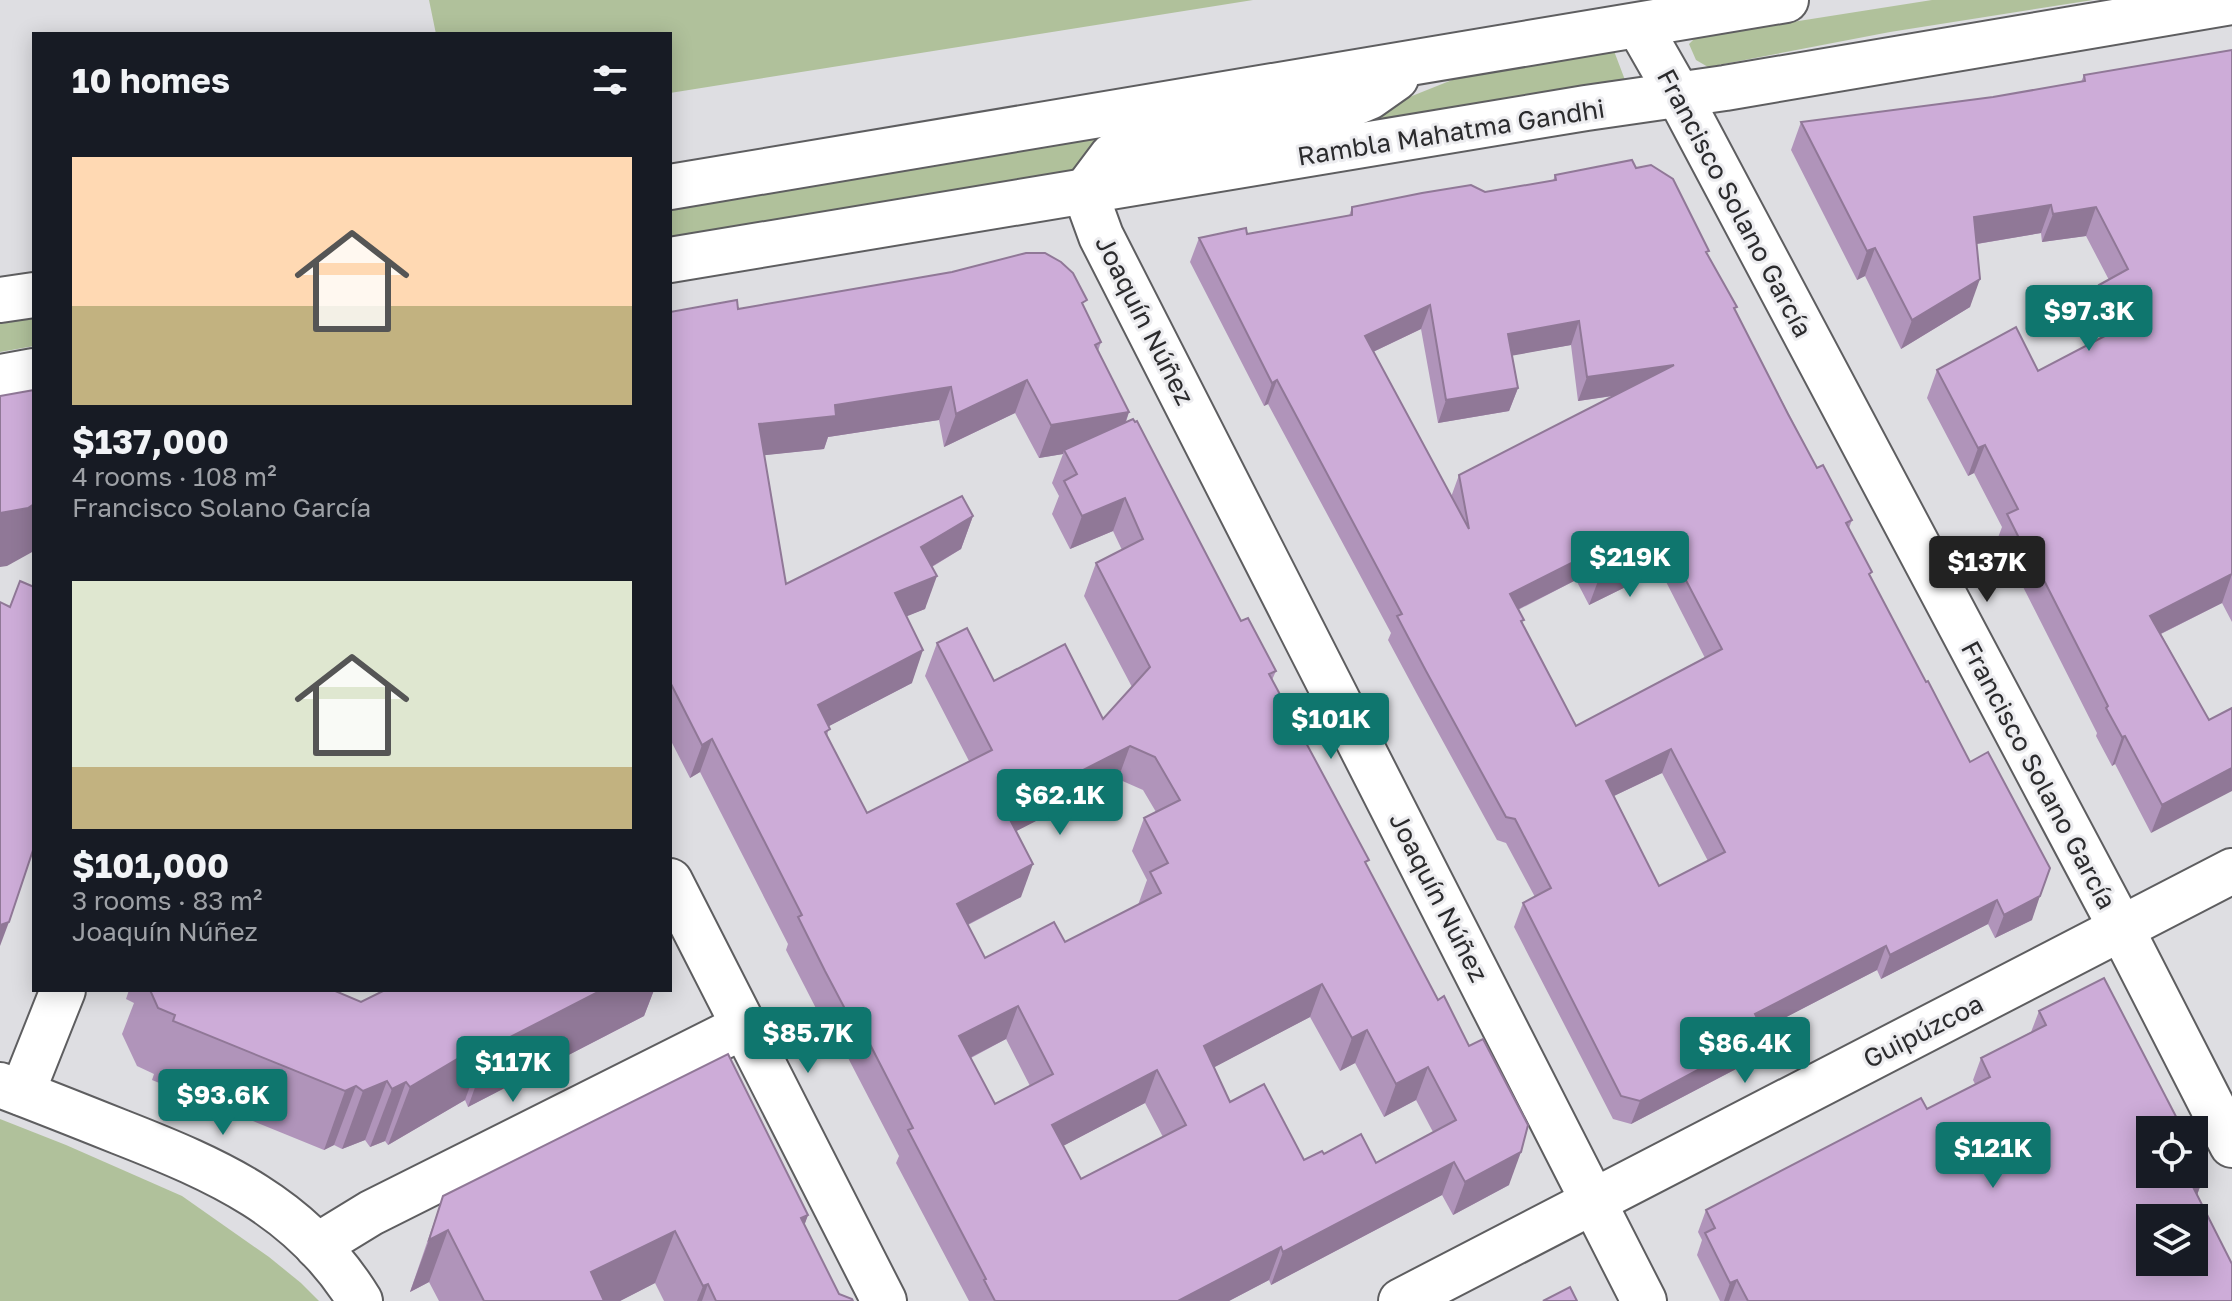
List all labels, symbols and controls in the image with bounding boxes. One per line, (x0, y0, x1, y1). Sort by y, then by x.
icon: filters (588, 58, 632, 102)
text: 10 homes (72, 60, 230, 100)
street label: Francisco Solano García (1651, 64, 1819, 342)
street label: Rambla Mahatma Gandhi (1295, 92, 1607, 172)
icon: home (280, 209, 424, 353)
street label: Joaquín Núñez (1089, 230, 1201, 410)
pin: $97.3K (2024, 285, 2154, 353)
text: $97.3K (2043, 295, 2135, 326)
text: $137,000 (72, 421, 229, 461)
text: 4 rooms · 108 m² (72, 461, 277, 492)
text: Francisco Solano García (72, 492, 371, 523)
pin: $219K (1574, 531, 1686, 599)
pin: $137K (1931, 536, 2043, 604)
text: $219K (1589, 541, 1671, 572)
text: $137K (1947, 546, 2027, 577)
icon: home (280, 633, 424, 777)
street label: Francisco Solano García (1955, 636, 2123, 914)
pin: $101K (1275, 693, 1387, 761)
text: $101K (1291, 703, 1371, 734)
pin: $62.1K (995, 769, 1125, 837)
text: $62.1K (1015, 779, 1105, 810)
street label: Joaquín Núñez (1383, 807, 1495, 987)
text: $101,000 (72, 845, 229, 885)
text: 3 rooms · 83 m² (72, 885, 262, 916)
text: Joaquín Núñez (72, 916, 258, 947)
street label: Guipúzcoa (1858, 988, 1988, 1074)
pin: $85.7K (743, 1007, 873, 1075)
text: $85.7K (762, 1017, 854, 1048)
pin: $86.4K (1680, 1017, 1810, 1085)
text: $86.4K (1698, 1027, 1792, 1058)
pin: $117K (457, 1036, 569, 1104)
text: $117K (474, 1046, 552, 1077)
pin: $93.6K (158, 1069, 288, 1137)
text: $93.6K (176, 1079, 270, 1110)
map controls (2136, 1116, 2208, 1276)
button: locate (2136, 1116, 2208, 1188)
pin: $121K (1937, 1122, 2049, 1190)
text: $121K (1954, 1132, 2032, 1163)
button: layers (2136, 1204, 2208, 1276)

